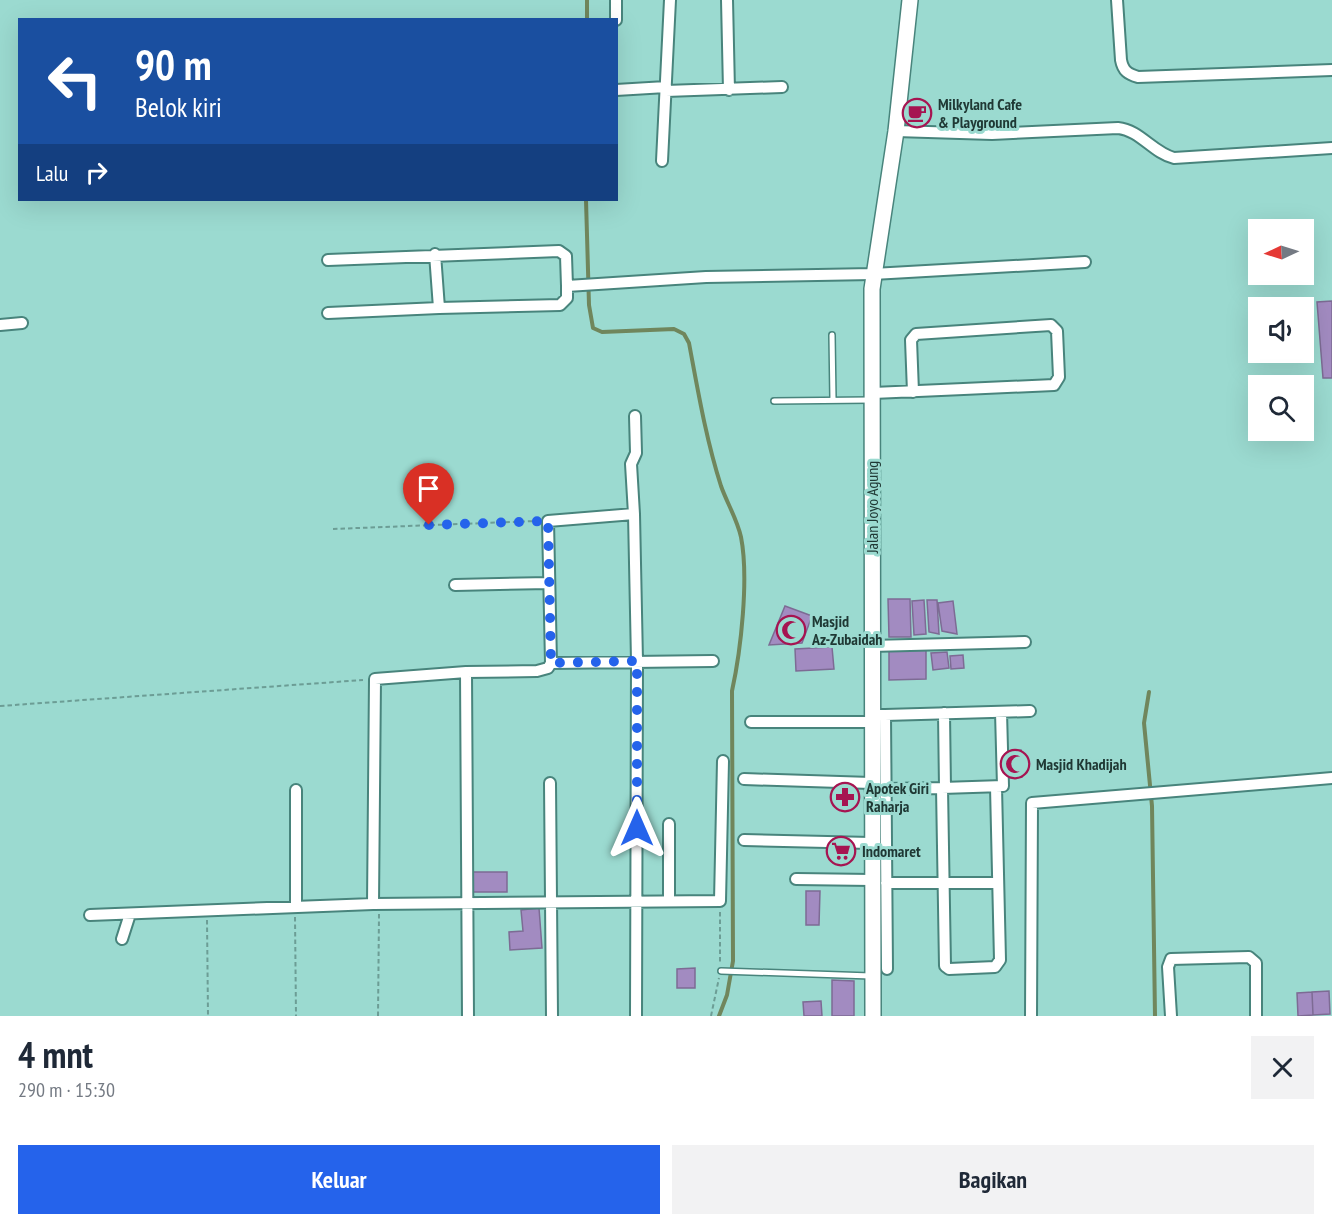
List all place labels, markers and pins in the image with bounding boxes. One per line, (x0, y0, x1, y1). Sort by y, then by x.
place label: Milkyland Cafe & Playground (938, 94, 1022, 132)
cafe icon: Milkyland Cafe & Playground (901, 97, 933, 129)
pin (403, 463, 454, 525)
place label: Masjid Az-Zubaidah (811, 611, 882, 649)
mosque icon: Masjid Az-Zubaidah (775, 614, 807, 646)
mosque icon: Masjid Khadijah (999, 748, 1031, 780)
place label: Masjid Khadijah (1036, 754, 1127, 774)
place label: Apotek Giri Raharja (865, 778, 929, 816)
pharmacy icon: Apotek Giri Raharja (829, 781, 861, 813)
supermarket icon: Indomaret (825, 835, 857, 867)
place label: Indomaret (862, 841, 921, 861)

